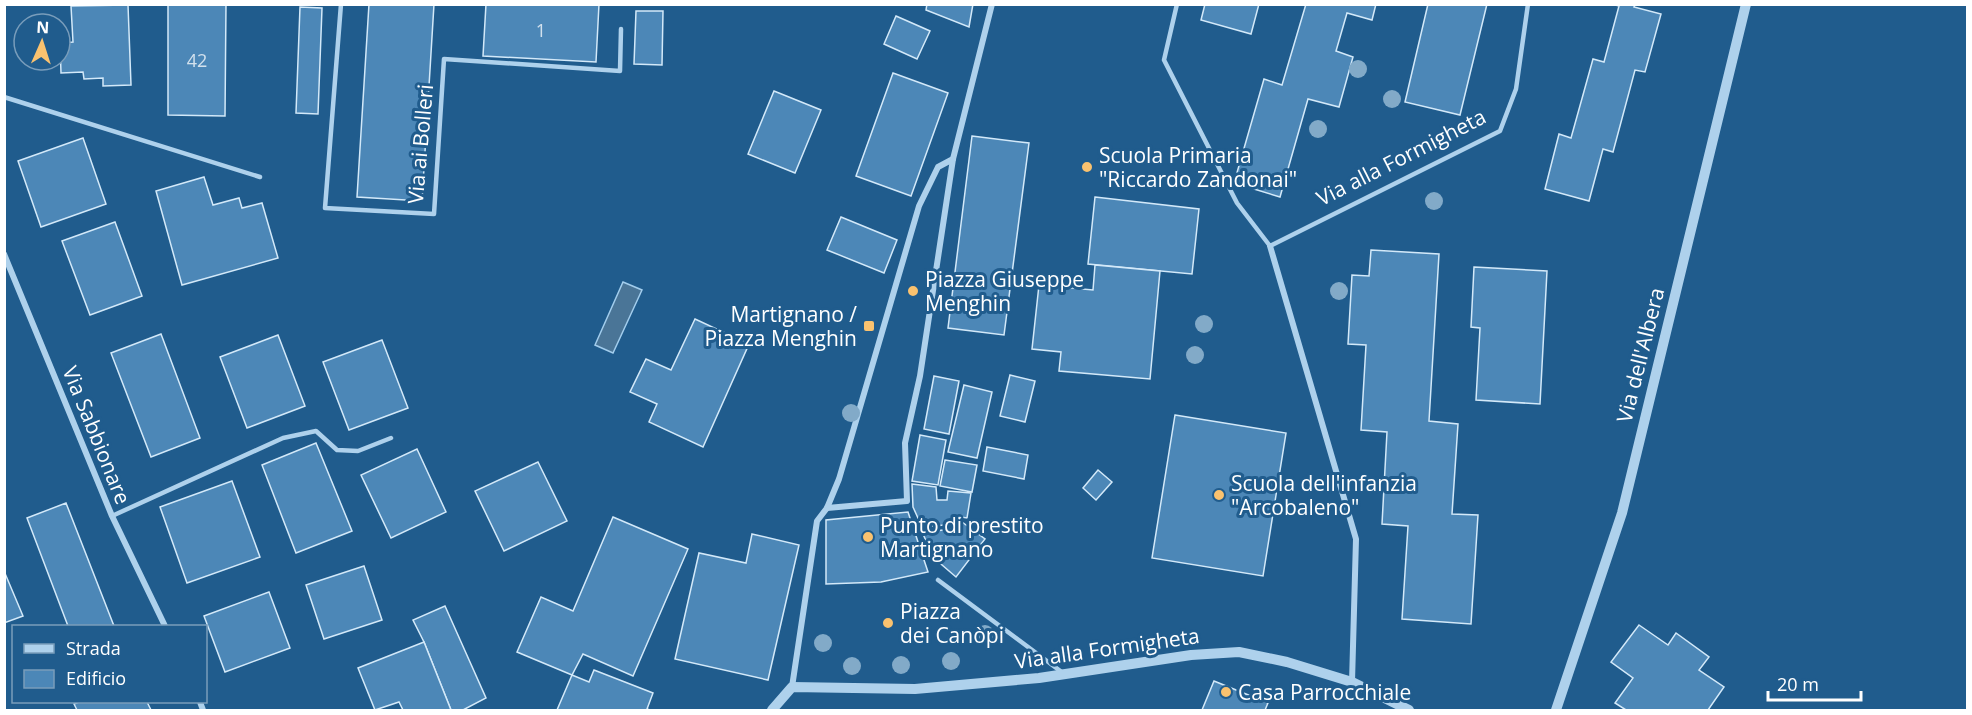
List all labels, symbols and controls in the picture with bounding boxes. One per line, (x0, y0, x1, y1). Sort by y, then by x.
north arrow (12, 12, 72, 72)
text: N (36, 16, 50, 38)
house number: 1 (536, 18, 546, 42)
house number: 42 (187, 48, 207, 72)
street label: Via ai Bolleri (401, 83, 439, 205)
street label: Via alla Formigheta (1312, 102, 1490, 212)
place label: Scuola Primaria "Riccardo Zandonai" (1099, 141, 1297, 193)
marker: Scuola Primaria "Riccardo Zandonai" (1080, 160, 1094, 174)
place label: Piazza Giuseppe Menghin (925, 265, 1084, 317)
marker: Piazza Giuseppe Menghin (906, 284, 920, 298)
street label: Via dell'Albera (1610, 285, 1670, 425)
place label: Martignano / Piazza Menghin (705, 300, 857, 352)
marker: Martignano / Piazza Menghin (862, 319, 876, 333)
street label: Via Sabbionare (57, 362, 137, 508)
place label: Scuola dell'infanzia "Arcobaleno" (1231, 469, 1417, 521)
marker: Scuola dell'infanzia "Arcobaleno" (1212, 488, 1226, 502)
place label: Punto di prestito Martignano (880, 511, 1044, 563)
marker: Punto di prestito Martignano (861, 530, 875, 544)
place label: Piazza dei Canòpi (900, 597, 1004, 649)
marker: Piazza dei Canòpi (881, 616, 895, 630)
street label: Via alla Formigheta (1013, 621, 1201, 675)
legend (12, 625, 207, 703)
text: Strada (66, 636, 121, 660)
scale bar (1768, 664, 1861, 702)
text: Edificio (66, 666, 126, 690)
text: 20 m (1777, 672, 1819, 696)
place label: Casa Parrocchiale (1238, 678, 1411, 706)
marker: Casa Parrocchiale (1219, 685, 1233, 699)

